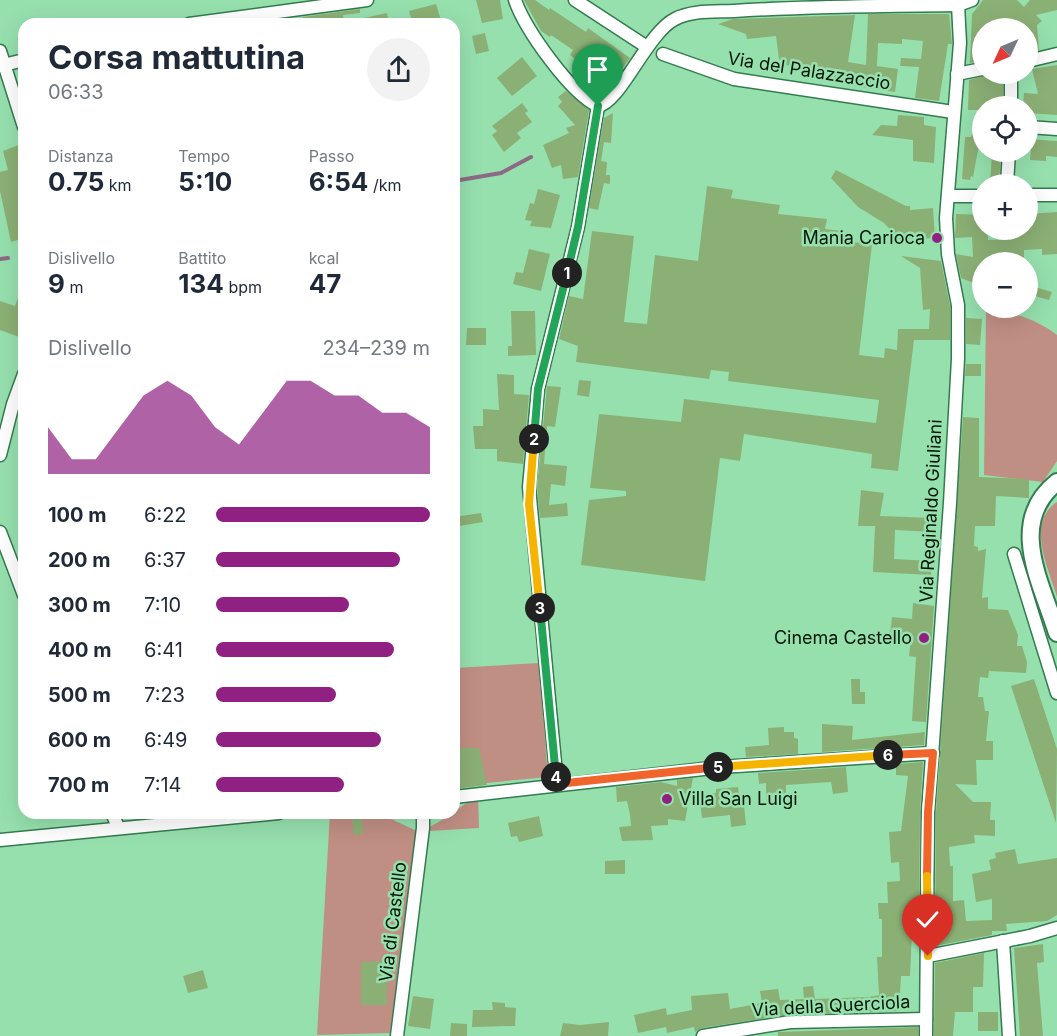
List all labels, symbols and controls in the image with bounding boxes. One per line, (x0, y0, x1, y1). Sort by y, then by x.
north arrow (972, 18, 1038, 84)
map controls (972, 18, 1038, 318)
text: Corsa mattutina (48, 37, 305, 77)
button: share (367, 38, 430, 101)
pin (572, 44, 623, 106)
street label: Via del Palazzaccio (726, 47, 892, 94)
icon: arrive (581, 53, 614, 86)
text: 06:33 (48, 80, 104, 104)
button: locate (972, 96, 1038, 162)
text: Distanza (48, 146, 113, 166)
text: Tempo (178, 146, 230, 166)
text: Passo (309, 146, 354, 166)
text: 0.75 (48, 166, 104, 197)
text: 5:10 (178, 166, 232, 197)
text: 6:54 (309, 166, 368, 197)
button: + (972, 174, 1038, 240)
text: km (104, 175, 132, 195)
text: /km (368, 175, 402, 195)
place label: Mania Carioca (802, 227, 925, 248)
marker: Mania Carioca (930, 231, 944, 245)
text: Dislivello (48, 248, 115, 268)
text: Battito (178, 248, 226, 268)
text: kcal (309, 248, 339, 268)
button: − (972, 252, 1038, 318)
pin: 1 (552, 258, 582, 288)
text: 1 (564, 263, 570, 283)
text: 9 (48, 268, 65, 299)
text: 134 (178, 268, 224, 299)
text: 47 (309, 268, 341, 299)
text: m (65, 277, 83, 297)
text: bpm (224, 277, 262, 297)
text: Dislivello (48, 336, 132, 360)
text: 234–239 m (322, 336, 430, 360)
street label: Via Reginaldo Giuliani (915, 419, 946, 603)
pin: 2 (519, 424, 549, 454)
text: 2 (529, 429, 539, 449)
text: 100 m (48, 503, 107, 527)
text: 6:22 (144, 503, 187, 527)
text: 200 m (48, 548, 111, 572)
text: 6:37 (144, 548, 186, 572)
text: 300 m (48, 593, 111, 617)
text: 7:10 (144, 593, 181, 617)
pin: 3 (525, 593, 555, 623)
text: 3 (535, 598, 545, 618)
place label: Cinema Castello (774, 627, 912, 648)
marker: Cinema Castello (917, 631, 931, 645)
text: 400 m (48, 638, 112, 662)
text: 6:41 (144, 638, 183, 662)
text: 500 m (48, 683, 111, 707)
text: 7:23 (144, 683, 185, 707)
text: 600 m (48, 728, 111, 752)
text: 6:49 (144, 728, 188, 752)
pin: 6 (873, 740, 903, 770)
text: 6 (883, 745, 893, 765)
pin: 5 (703, 752, 733, 782)
text: 5 (713, 757, 723, 777)
pin: 4 (541, 762, 571, 792)
text: 4 (551, 767, 561, 787)
text: 700 m (48, 773, 109, 797)
text: 7:14 (144, 773, 181, 797)
place label: Villa San Luigi (679, 788, 798, 809)
marker: Villa San Luigi (660, 792, 674, 806)
street label: Via di Castello (375, 861, 410, 983)
pin (902, 894, 953, 956)
icon: check (911, 903, 944, 936)
street label: Via della Querciola (751, 991, 911, 1020)

